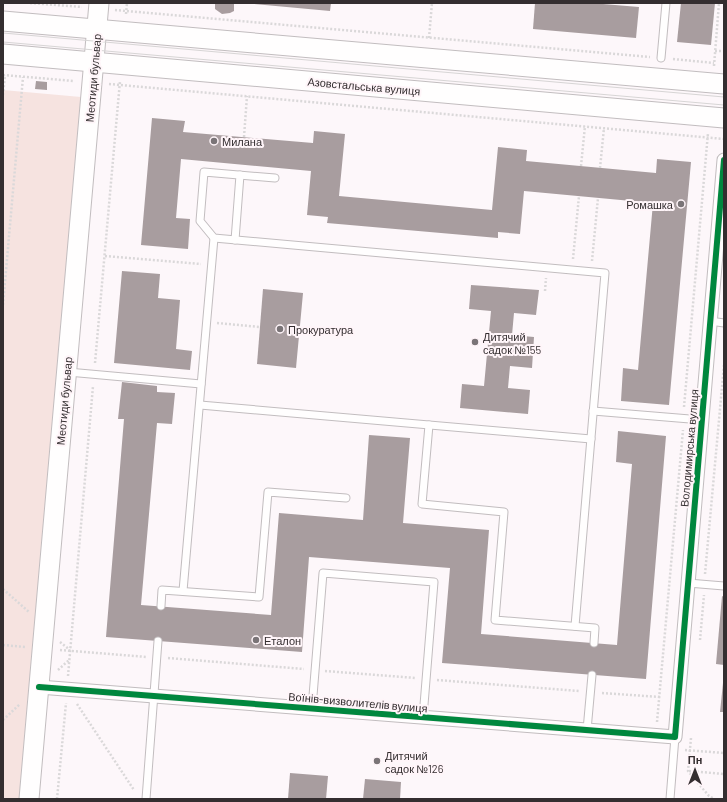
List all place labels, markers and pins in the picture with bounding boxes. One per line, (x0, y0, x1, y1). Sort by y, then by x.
place label: Милана (222, 135, 263, 148)
marker: Милана (209, 136, 219, 146)
place label: Ромашка (626, 198, 674, 211)
marker: Ромашка (676, 199, 686, 209)
place label: Прокуратура (288, 323, 354, 336)
marker: Прокуратура (275, 324, 285, 334)
place label: Дитячий садок №155 (483, 330, 541, 356)
marker: Дитячий садок №155 (470, 337, 480, 347)
place label: Еталон (264, 634, 301, 647)
marker: Еталон (251, 635, 261, 645)
place label: Дитячий садок №126 (385, 749, 444, 775)
marker: Дитячий садок №126 (372, 756, 382, 766)

